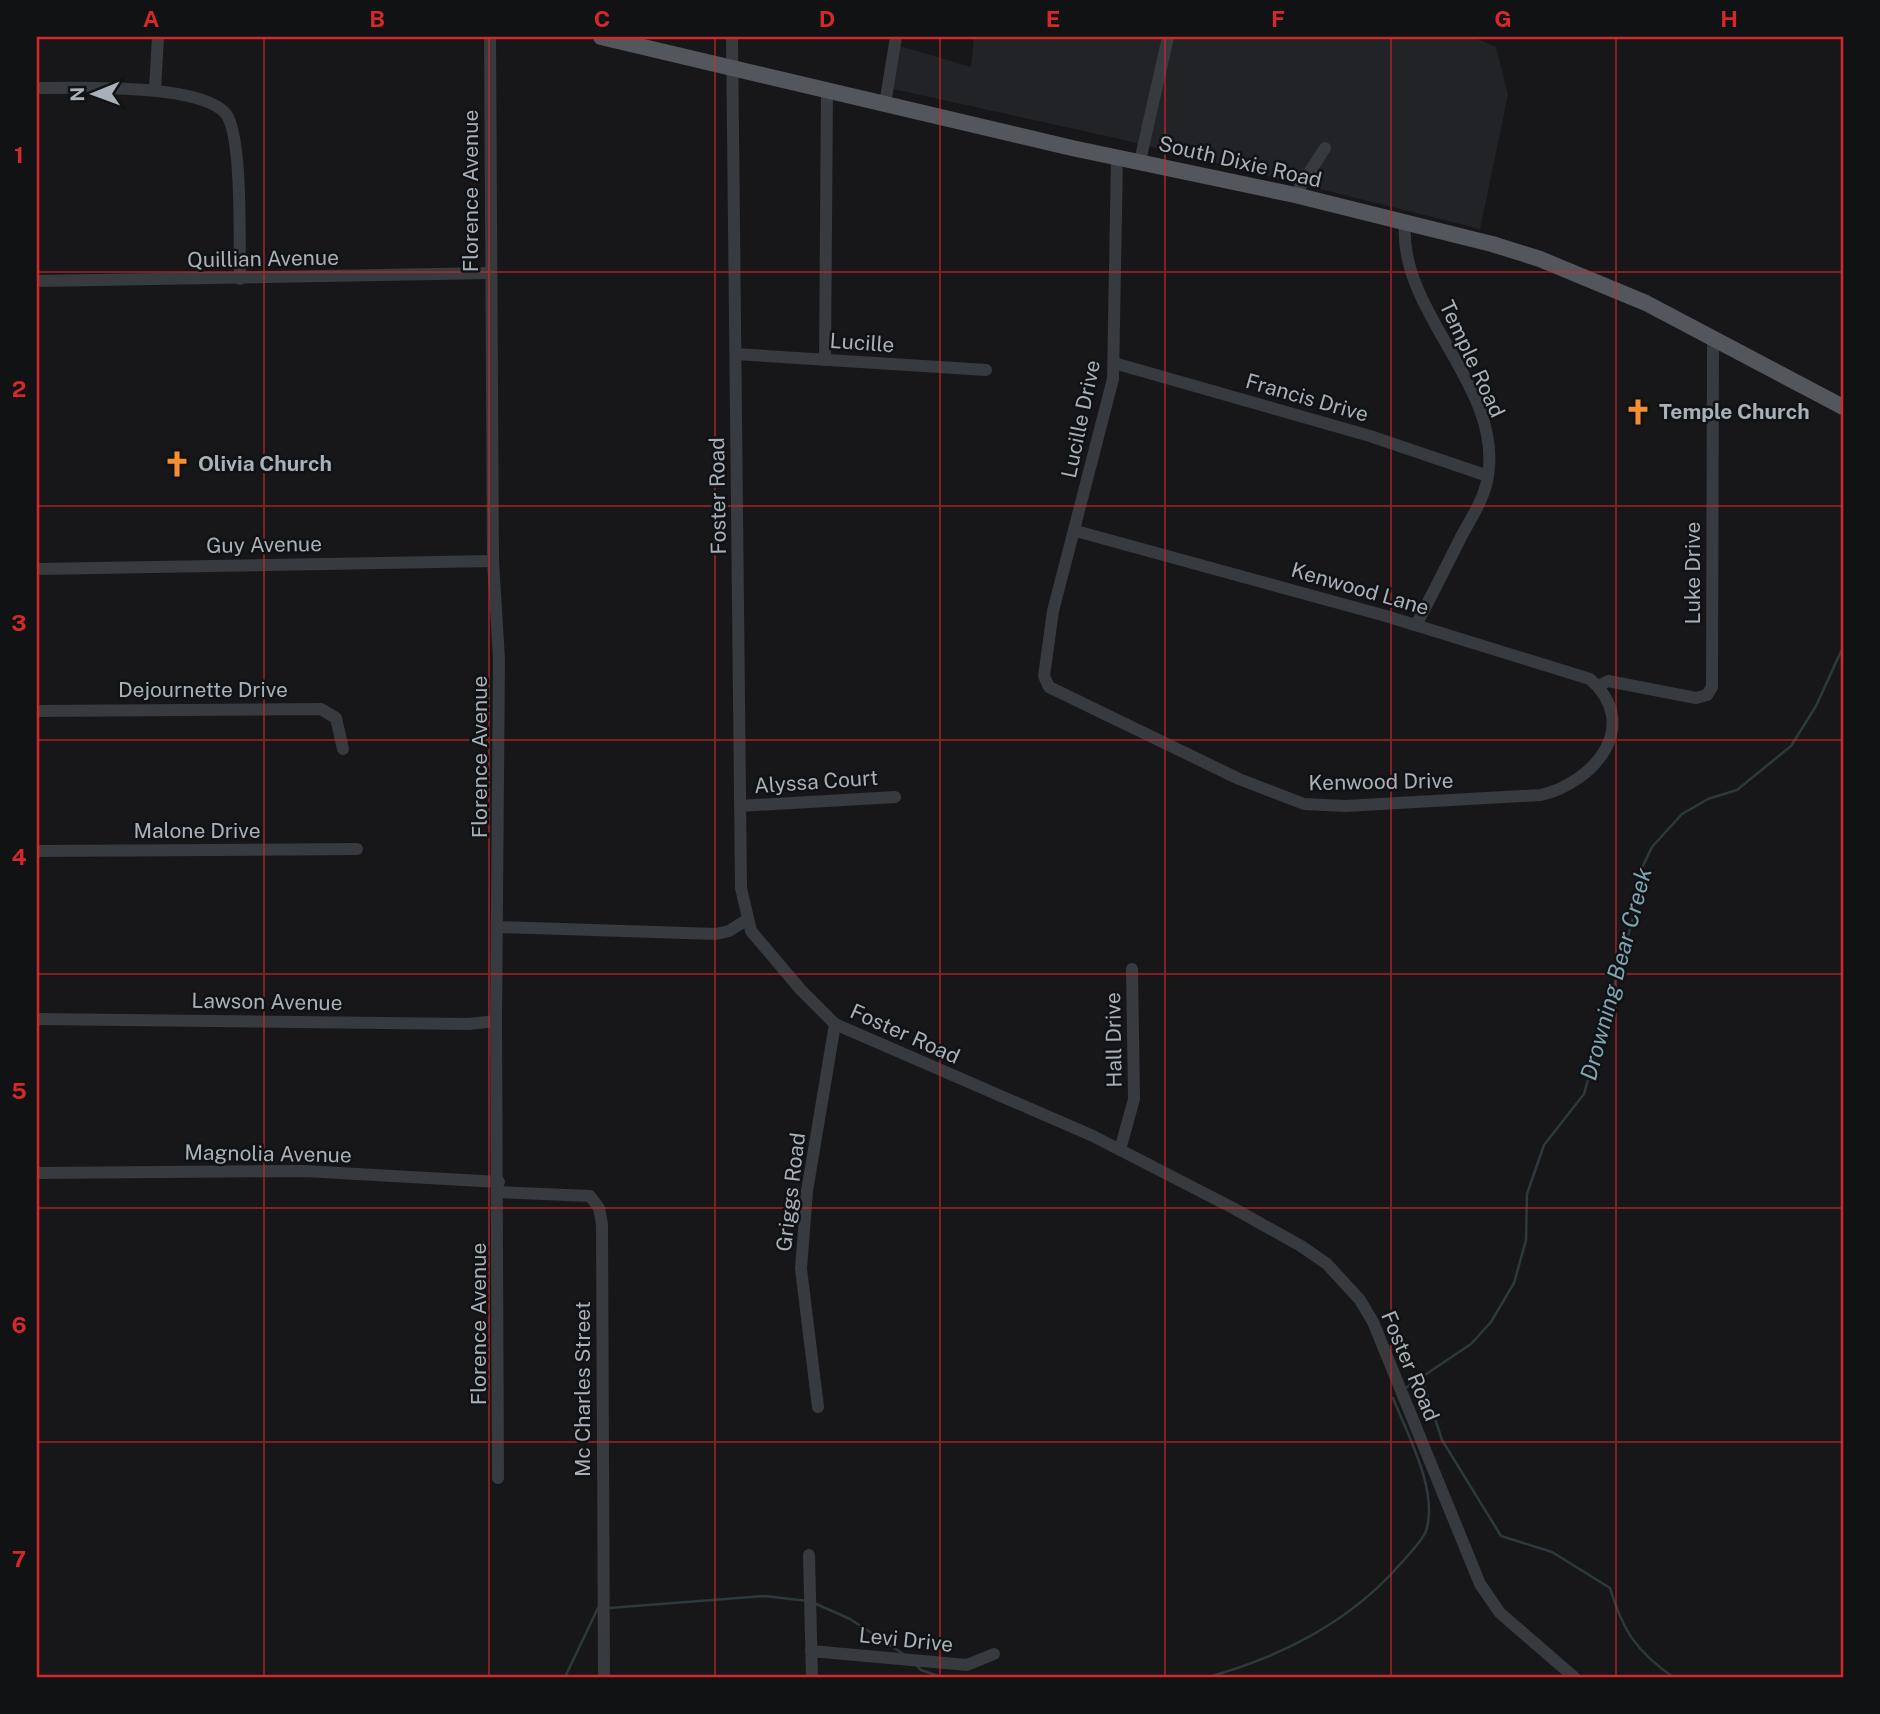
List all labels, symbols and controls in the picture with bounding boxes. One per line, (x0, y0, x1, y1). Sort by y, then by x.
text: A (143, 5, 160, 32)
text: B (369, 5, 385, 32)
text: C (594, 5, 610, 32)
text: D (819, 5, 835, 32)
text: E (1046, 5, 1060, 32)
text: F (1271, 5, 1285, 32)
text: G (1494, 5, 1512, 32)
text: H (1720, 5, 1738, 32)
north arrow (60, 60, 130, 130)
text: N (66, 87, 88, 102)
street label: Florence Avenue (458, 110, 483, 272)
street label: South Dixie Road (1156, 131, 1324, 192)
text: 1 (14, 141, 24, 168)
street label: Quillian Avenue (187, 245, 339, 272)
street label: Temple Road (1434, 296, 1510, 421)
street label: Lucille (829, 328, 895, 357)
street label: Lucille Drive (1056, 358, 1105, 480)
street label: Francis Drive (1243, 368, 1371, 427)
text: 2 (12, 375, 26, 402)
church icon: Temple Church (1623, 397, 1653, 427)
place label: Temple Church (1659, 399, 1810, 424)
street label: Foster Road (704, 437, 731, 555)
church icon: Olivia Church (162, 449, 192, 479)
place label: Olivia Church (198, 451, 332, 476)
street label: Luke Drive (1680, 522, 1705, 624)
street label: Guy Avenue (206, 531, 322, 558)
street label: Kenwood Lane (1288, 557, 1432, 620)
text: 3 (11, 609, 27, 636)
street label: Florence Avenue (467, 676, 492, 838)
street label: Dejournette Drive (118, 677, 288, 702)
street label: Alyssa Court (753, 765, 879, 798)
street label: Kenwood Drive (1308, 768, 1454, 795)
street label: Malone Drive (133, 818, 261, 843)
text: 4 (11, 843, 27, 870)
water label: Drowning Bear Creek (1574, 864, 1657, 1083)
street label: Lawson Avenue (191, 988, 343, 1015)
street label: Hall Drive (1100, 992, 1127, 1088)
street label: Foster Road (847, 998, 964, 1069)
text: 5 (11, 1077, 27, 1104)
street label: Griggs Road (771, 1131, 810, 1253)
street label: Magnolia Avenue (184, 1140, 352, 1167)
street label: Florence Avenue (466, 1243, 491, 1405)
street label: Mc Charles Street (570, 1301, 595, 1477)
street label: Foster Road (1376, 1307, 1445, 1425)
text: 6 (11, 1311, 27, 1338)
text: 7 (12, 1545, 26, 1572)
street label: Levi Drive (858, 1622, 954, 1657)

